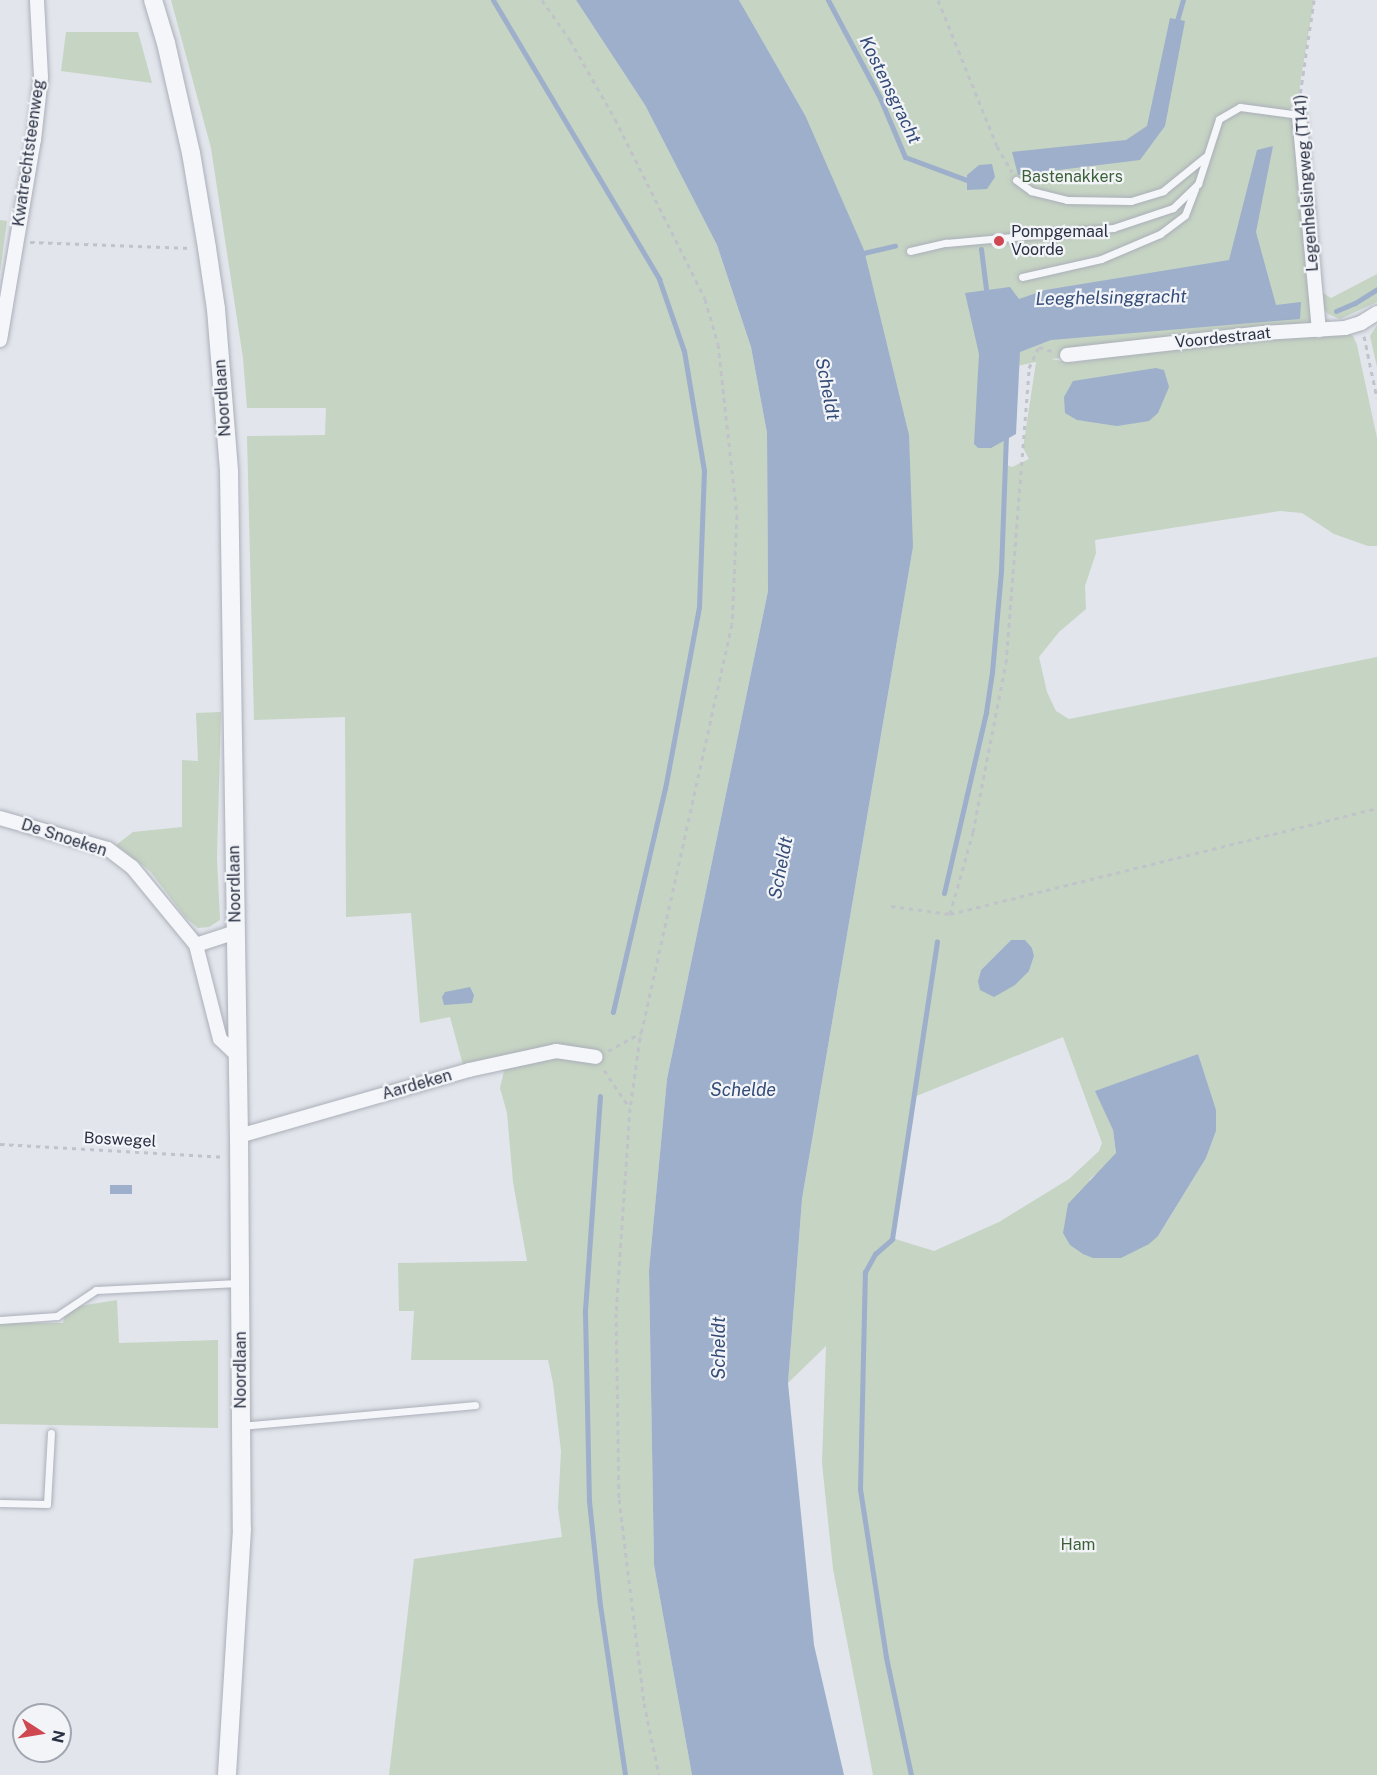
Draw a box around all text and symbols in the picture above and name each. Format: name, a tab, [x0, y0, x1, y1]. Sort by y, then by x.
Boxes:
water label: Kostensgracht	[855, 33, 925, 147]
street label: Kwatrechtsteenweg	[9, 78, 49, 228]
street label: Legenhelsingweg (T141)	[1291, 94, 1323, 272]
park label: Bastenakkers	[1021, 167, 1123, 187]
place label: Pompgemaal Voorde	[1011, 222, 1108, 260]
marker: Pompgemaal Voorde	[992, 234, 1006, 248]
water label: Leeghelsinggracht	[1035, 286, 1187, 310]
street label: Voordestraat	[1174, 323, 1272, 353]
water label: Scheldt	[810, 356, 844, 422]
street label: Noordlaan	[211, 359, 235, 437]
street label: De Snoeken	[19, 815, 109, 861]
water label: Scheldt	[764, 835, 798, 901]
street label: Noordlaan	[225, 845, 245, 923]
street label: Aardeken	[380, 1066, 454, 1104]
water label: Schelde	[710, 1079, 776, 1101]
street label: Boswegel	[83, 1129, 157, 1151]
water label: Scheldt	[708, 1316, 730, 1380]
street label: Noordlaan	[231, 1331, 251, 1409]
park label: Ham	[1061, 1535, 1095, 1555]
north arrow	[12, 1703, 72, 1763]
text: N	[48, 1728, 69, 1745]

